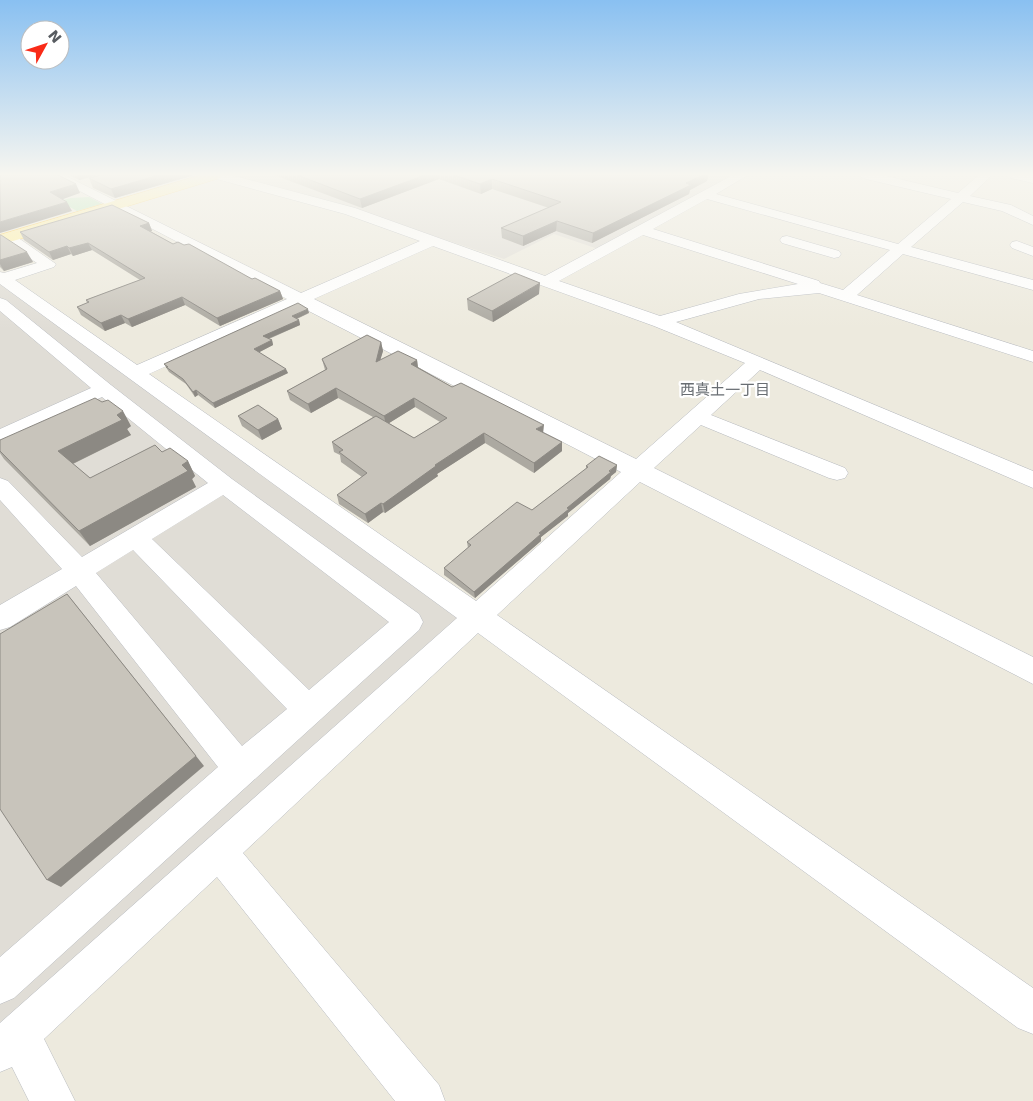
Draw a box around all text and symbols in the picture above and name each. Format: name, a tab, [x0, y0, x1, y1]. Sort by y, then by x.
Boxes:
north arrow	[20, 20, 70, 70]
text: N	[45, 27, 65, 46]
district label: 西真土一丁目	[680, 381, 770, 399]

